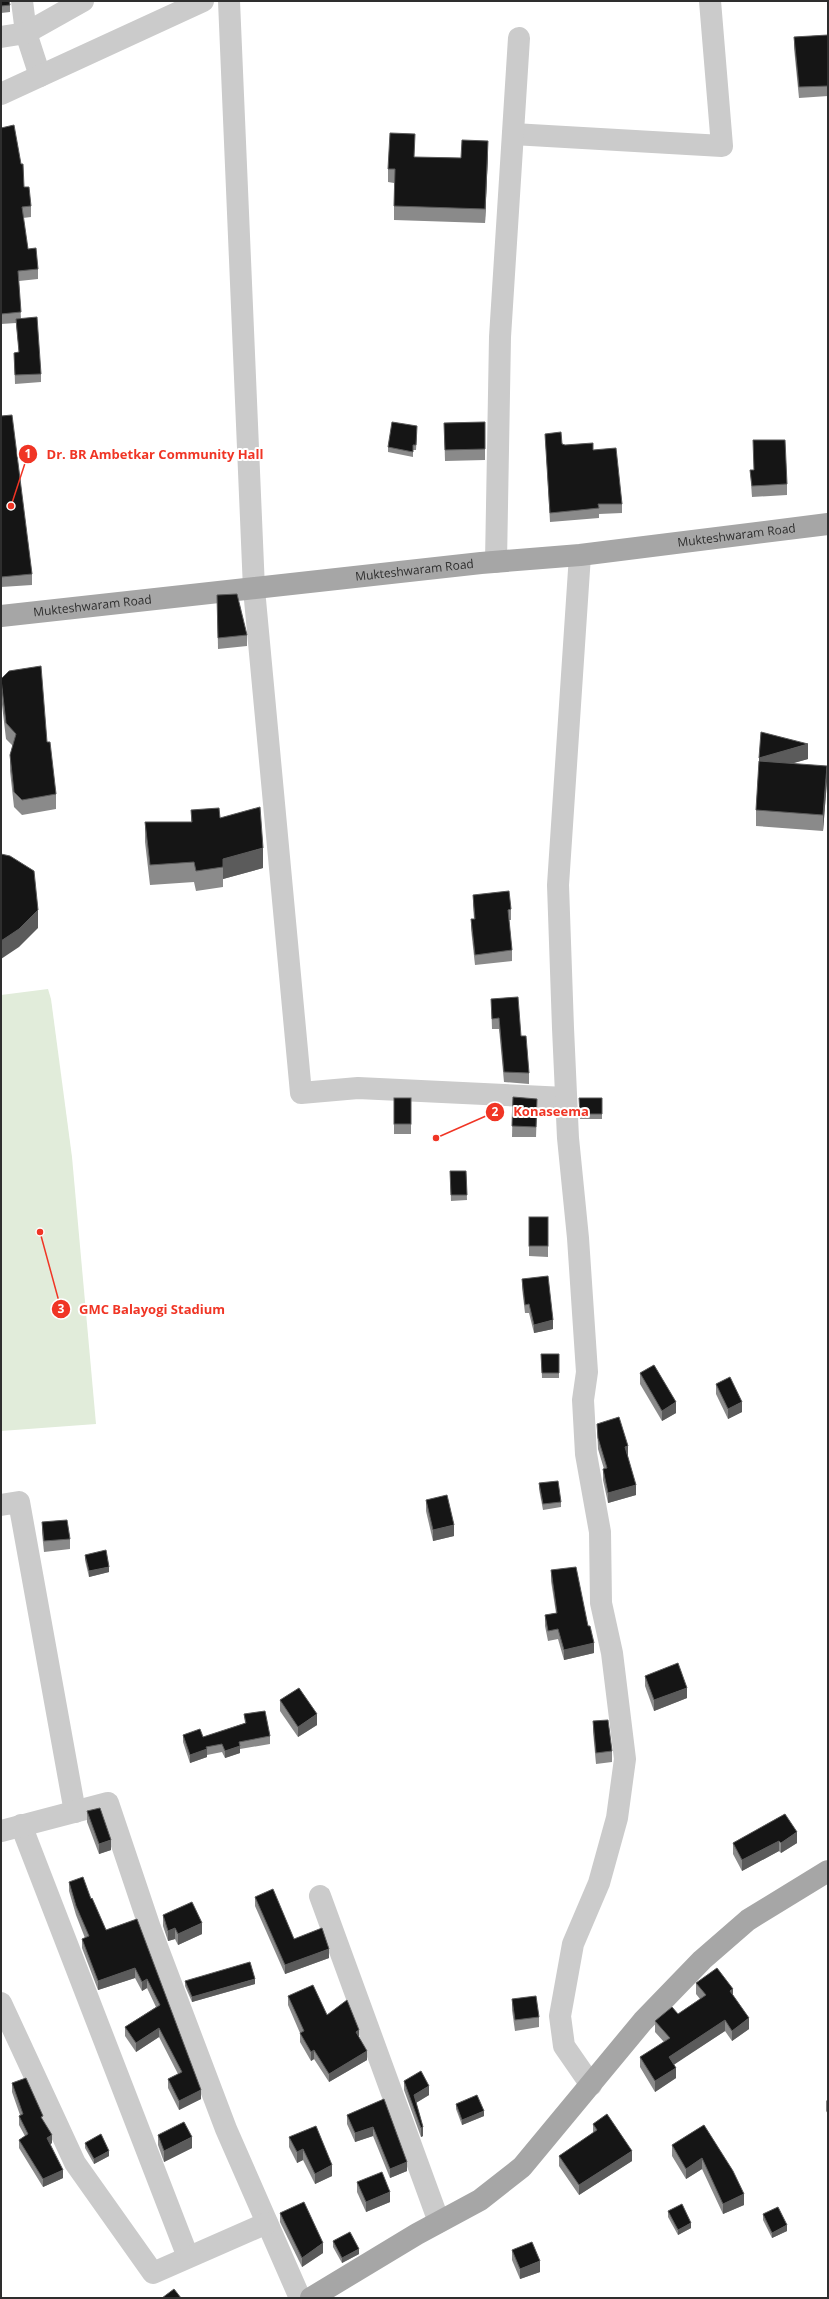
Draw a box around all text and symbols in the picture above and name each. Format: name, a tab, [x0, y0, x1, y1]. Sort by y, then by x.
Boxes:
callout: Dr. BR Ambetkar Community Hall	[18, 442, 271, 467]
text: 1	[25, 445, 31, 462]
text: Dr. BR Ambetkar Community Hall	[47, 445, 263, 463]
street label: Mukteshwaram Road	[676, 519, 797, 551]
street label: Mukteshwaram Road	[354, 555, 475, 585]
street label: Mukteshwaram Road	[32, 590, 152, 620]
callout: Konaseema	[485, 1099, 597, 1124]
text: Konaseema	[513, 1102, 589, 1120]
text: 2	[492, 1103, 499, 1120]
callout: GMC Balayogi Stadium	[51, 1297, 233, 1322]
text: 3	[58, 1300, 65, 1317]
text: GMC Balayogi Stadium	[79, 1300, 225, 1318]

